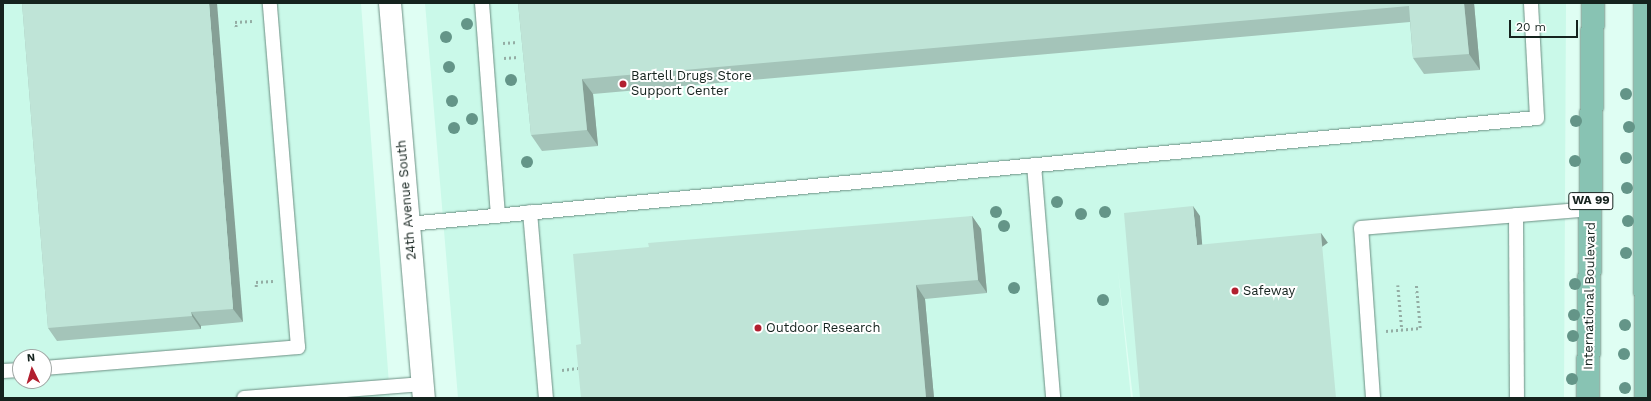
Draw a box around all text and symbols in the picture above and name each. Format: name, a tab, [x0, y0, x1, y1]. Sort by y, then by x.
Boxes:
scale bar	[1511, 12, 1580, 38]
text: 20 m	[1516, 20, 1546, 34]
place label: Bartell Drugs Store Support Center	[631, 69, 752, 100]
marker: Bartell Drugs Store Support Center	[618, 79, 628, 89]
street label: 24th Avenue South	[394, 139, 420, 261]
road number: WA 99	[1568, 191, 1614, 211]
street label: International Boulevard	[1581, 222, 1599, 370]
place label: Safeway	[1243, 283, 1295, 299]
marker: Safeway	[1230, 286, 1240, 296]
place label: Outdoor Research	[766, 320, 881, 336]
marker: Outdoor Research	[753, 323, 763, 333]
north arrow	[12, 349, 52, 389]
text: N	[26, 351, 36, 364]

